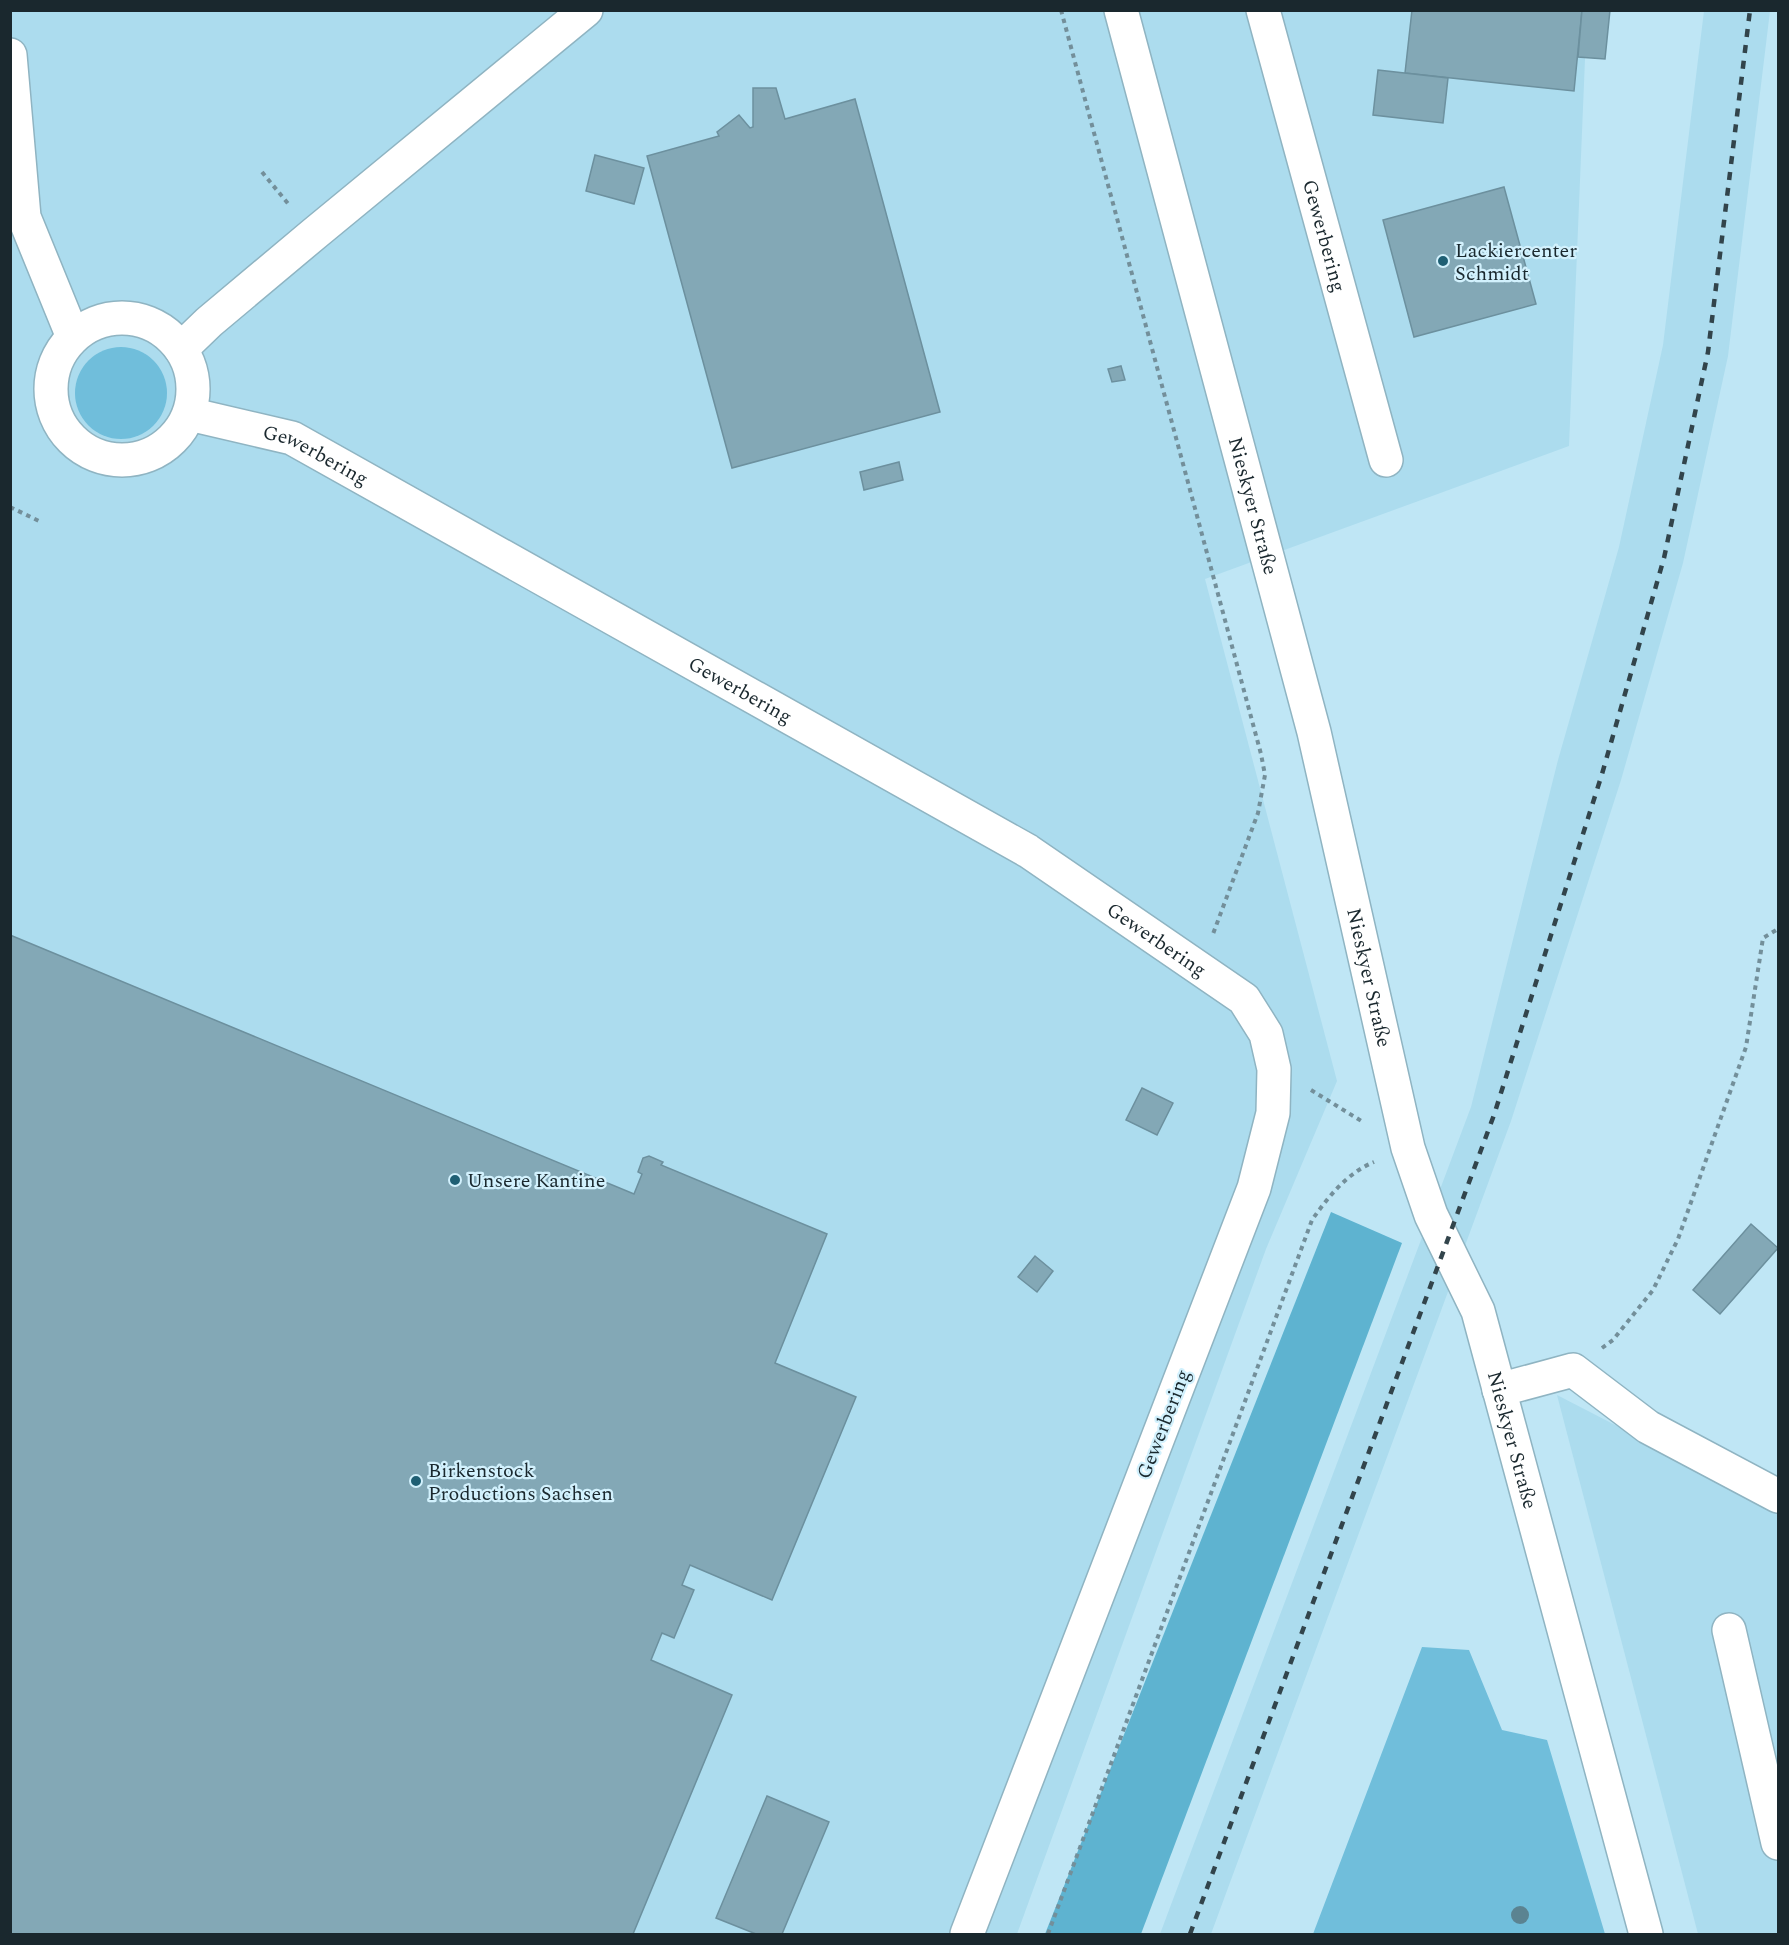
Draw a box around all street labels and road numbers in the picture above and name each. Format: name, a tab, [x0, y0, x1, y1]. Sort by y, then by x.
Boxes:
street label: Gewerbering	[1294, 176, 1353, 296]
street label: Gewerbering	[260, 418, 374, 494]
street label: Nieskyer Straße	[1220, 433, 1285, 578]
street label: Gewerbering	[682, 649, 798, 732]
street label: Gewerbering	[1100, 895, 1212, 985]
street label: Nieskyer Straße	[1338, 905, 1399, 1050]
street label: Gewerbering	[1129, 1365, 1199, 1484]
street label: Nieskyer Straße	[1479, 1368, 1545, 1512]

